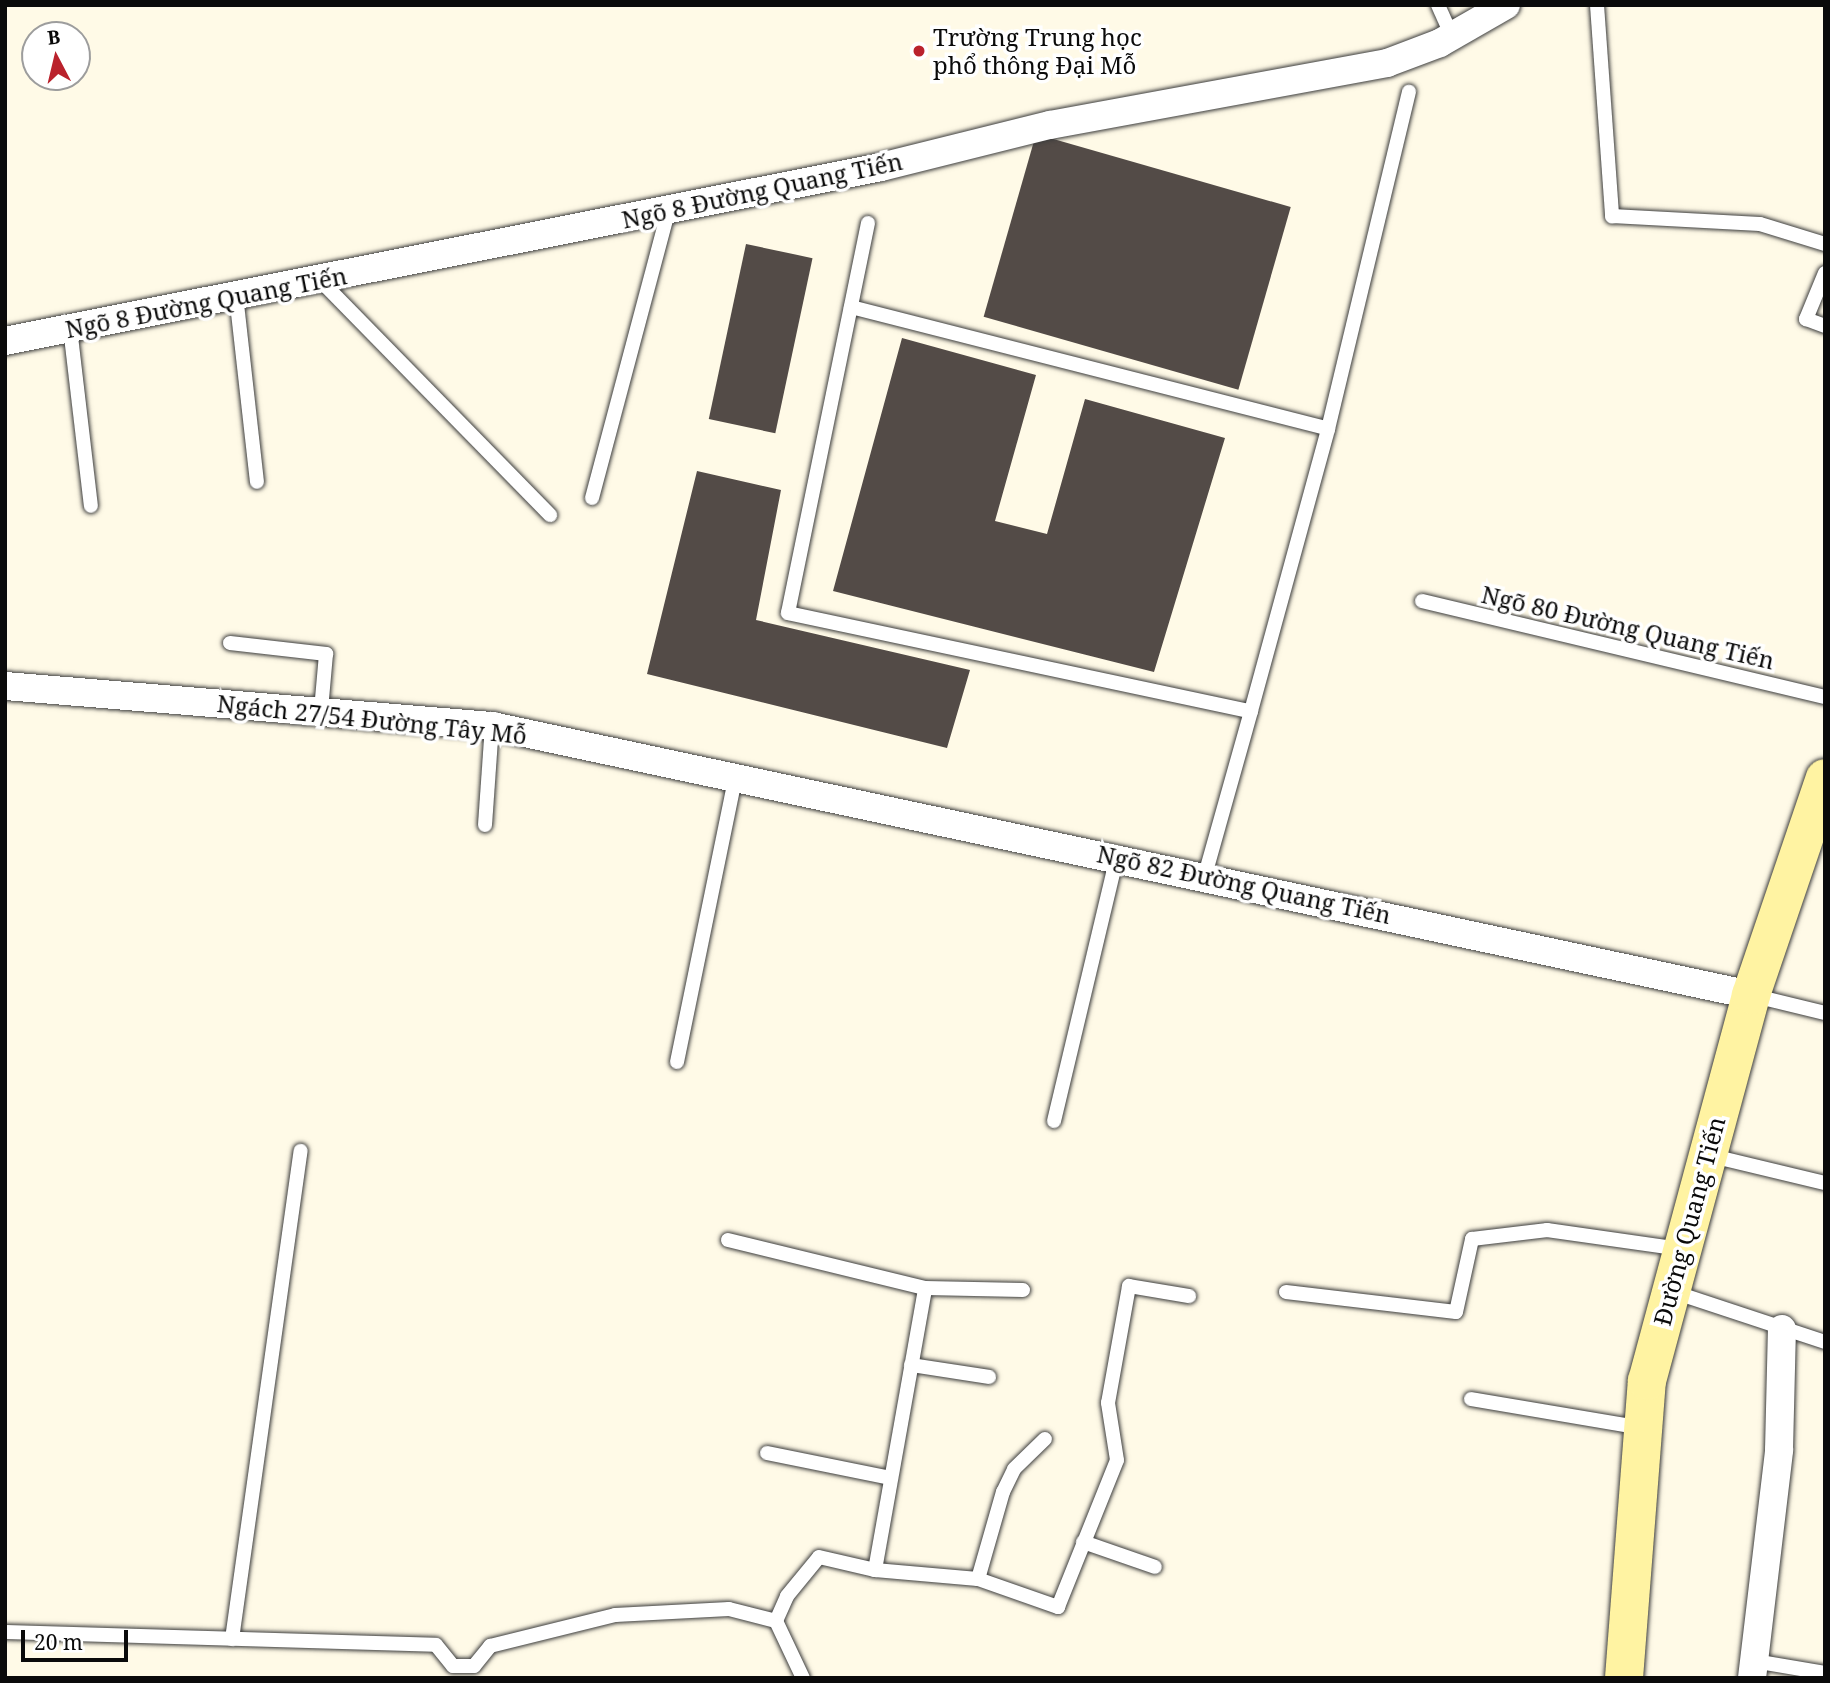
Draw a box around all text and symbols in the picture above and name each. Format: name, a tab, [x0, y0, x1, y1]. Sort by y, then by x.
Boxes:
north arrow	[21, 21, 91, 91]
text: B	[46, 23, 62, 51]
place label: Trường Trung học phổ thông Đại Mỗ	[933, 23, 1142, 79]
marker: Trường Trung học phổ thông Đại Mỗ	[911, 43, 927, 59]
street label: Ngõ 8 Đường Quang Tiến	[619, 146, 905, 234]
street label: Ngõ 8 Đường Quang Tiến	[63, 261, 349, 343]
street label: Ngõ 80 Đường Quang Tiến	[1479, 579, 1777, 675]
street label: Ngách 27/54 Đường Tây Mỗ	[216, 688, 528, 750]
street label: Ngõ 82 Đường Quang Tiến	[1094, 839, 1394, 929]
street label: Đường Quang Tiến	[1647, 1113, 1731, 1329]
scale bar	[24, 1616, 131, 1660]
text: 20 m	[34, 1628, 83, 1656]

